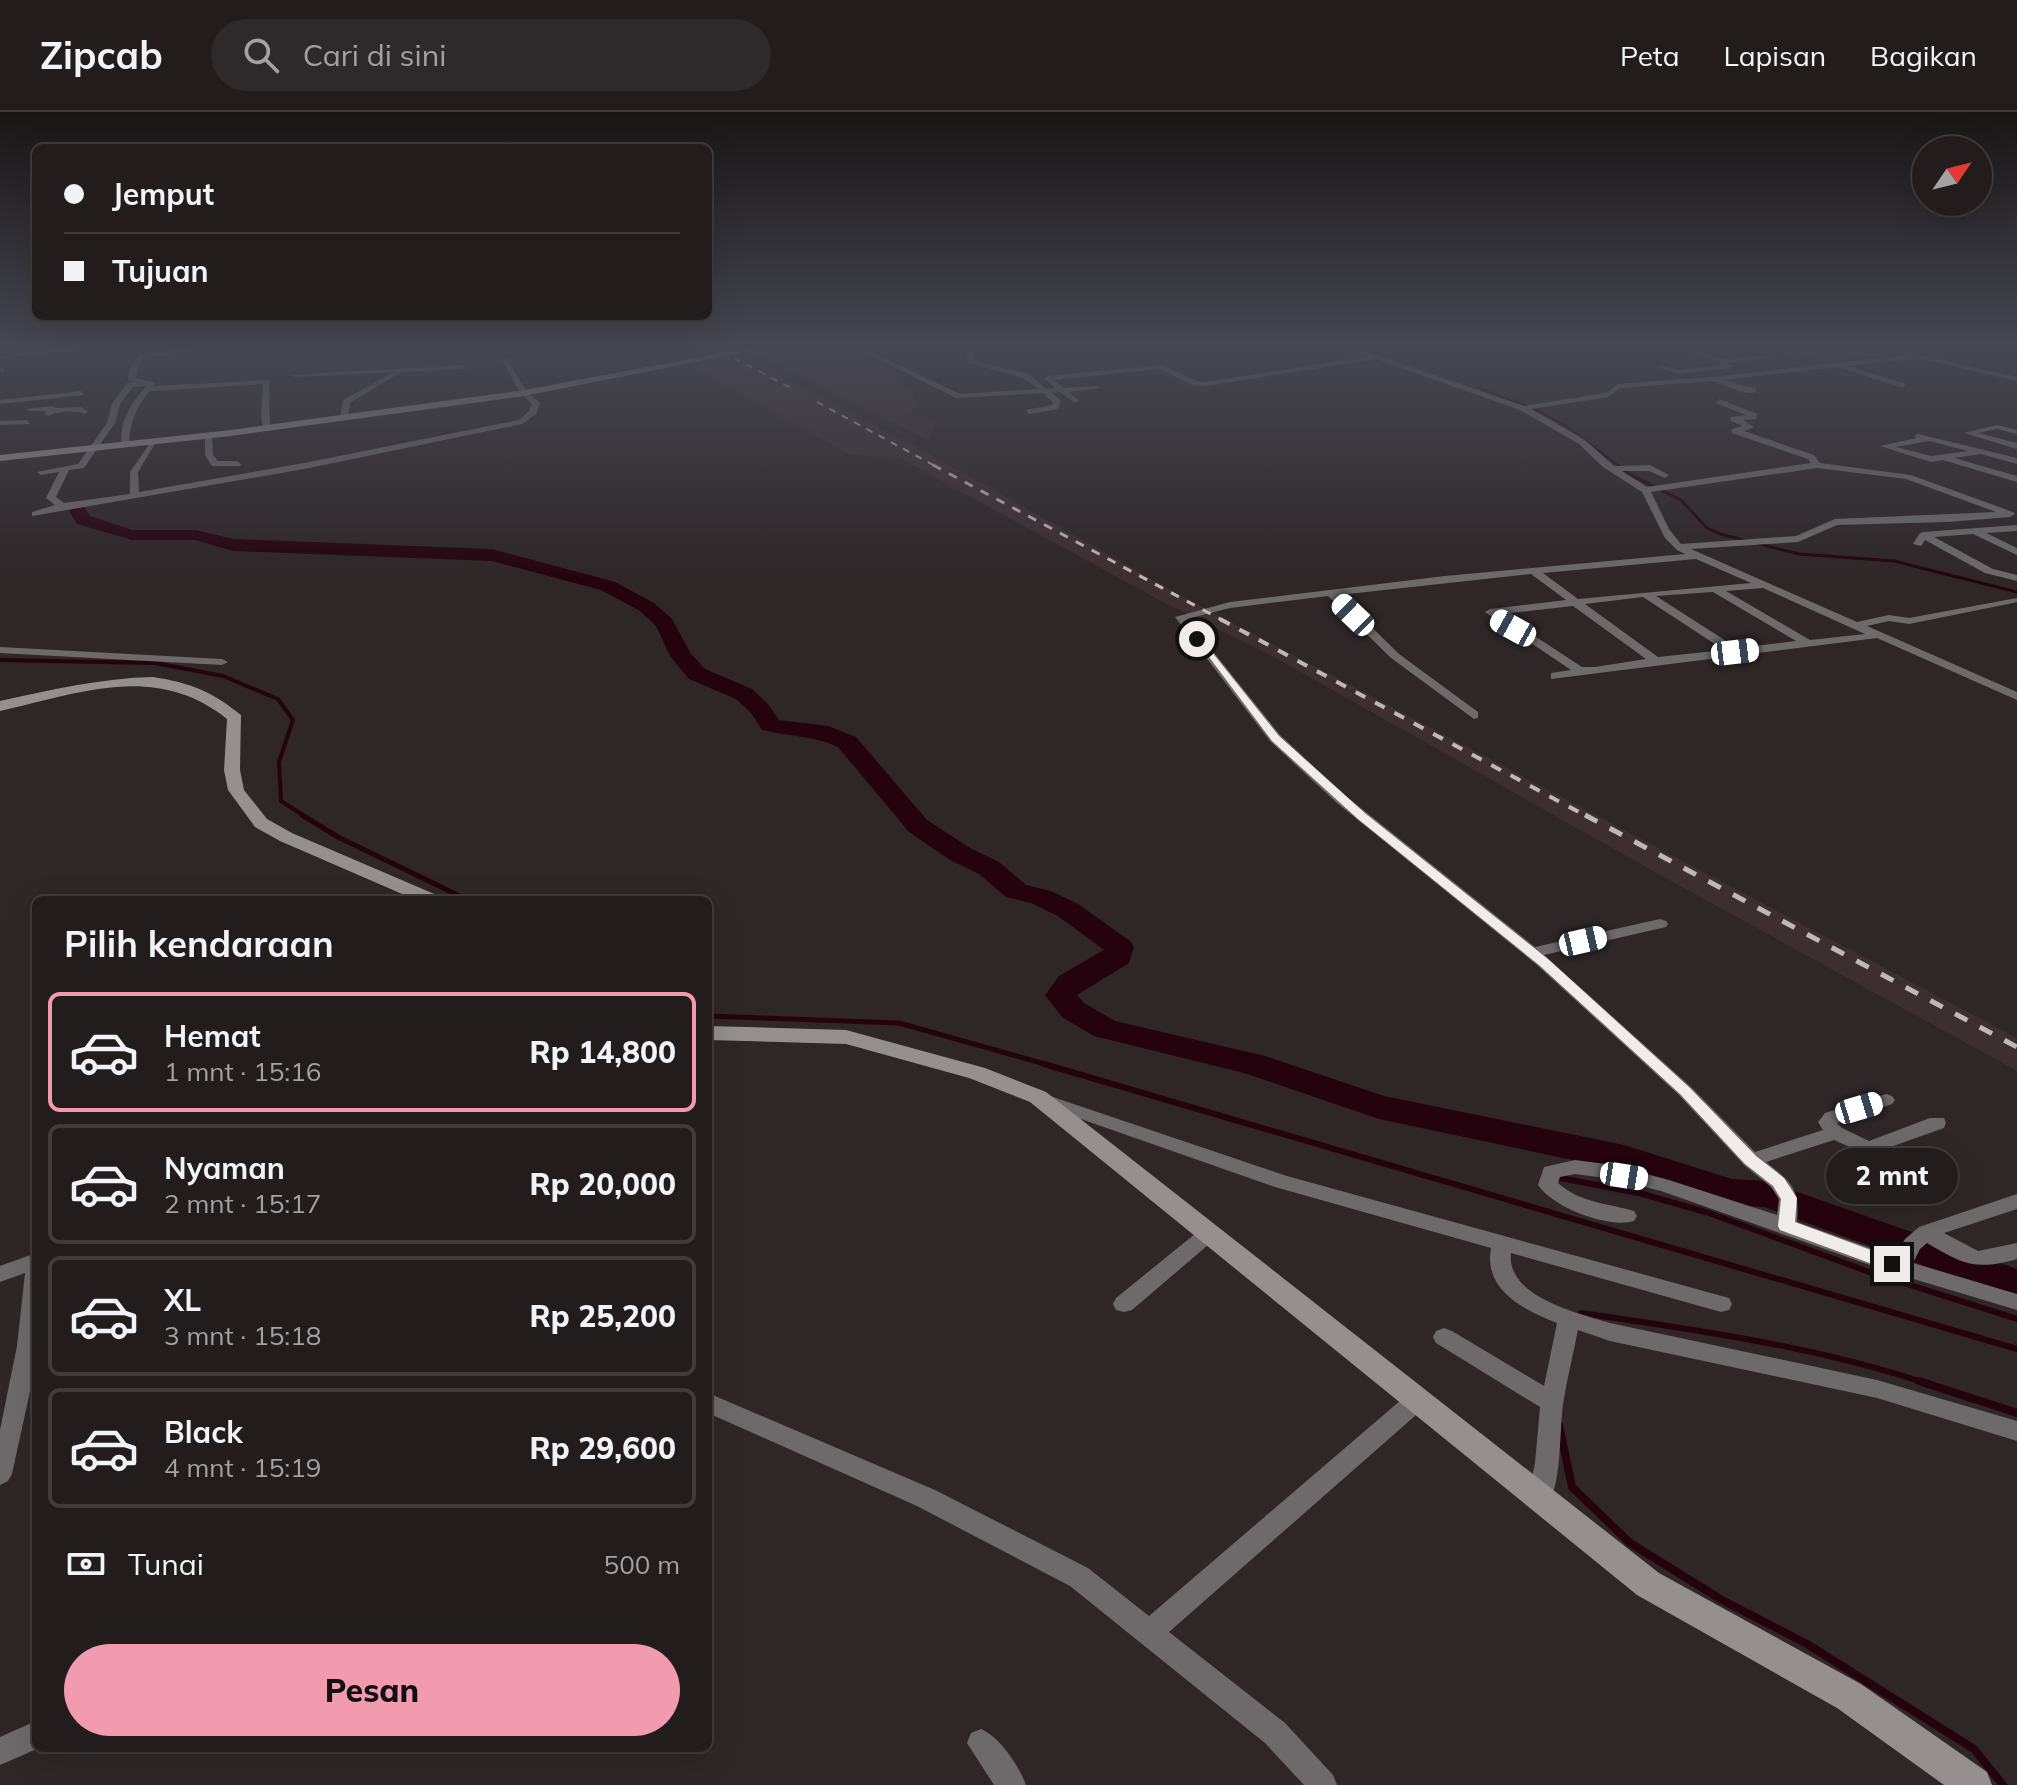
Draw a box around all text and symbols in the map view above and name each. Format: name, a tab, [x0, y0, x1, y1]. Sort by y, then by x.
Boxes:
search box	[211, 19, 771, 91]
text: Zipcab	[40, 31, 163, 79]
icon: search	[239, 33, 283, 77]
text: Cari di sini	[303, 36, 446, 74]
text: Peta	[1620, 38, 1679, 73]
text: Lapisan	[1723, 38, 1826, 73]
text: Bagikan	[1870, 38, 1977, 73]
north arrow	[1912, 136, 1992, 216]
map controls	[1912, 136, 1992, 216]
text: Jemput	[112, 175, 214, 213]
text: Tujuan	[112, 252, 209, 290]
car	[1327, 590, 1379, 640]
car	[1486, 606, 1540, 650]
route start	[1179, 621, 1215, 657]
car	[1710, 637, 1760, 667]
text: Pilih kendaraan	[64, 921, 334, 966]
car	[1557, 924, 1609, 958]
icon: car	[68, 1016, 140, 1088]
text: Hemat	[164, 1017, 261, 1055]
text: Rp 14,800	[530, 1033, 676, 1071]
text: 1 mnt · 15:16	[164, 1055, 321, 1088]
car	[1833, 1090, 1885, 1126]
icon: car	[68, 1148, 140, 1220]
callout: 2 mnt	[1826, 1148, 1958, 1204]
text: Nyaman	[164, 1149, 285, 1187]
text: 2 mnt	[1856, 1159, 1928, 1192]
car	[1598, 1160, 1650, 1192]
text: Rp 20,000	[530, 1165, 676, 1203]
text: 2 mnt · 15:17	[164, 1187, 321, 1220]
route end	[1874, 1246, 1910, 1282]
icon: car	[68, 1280, 140, 1352]
text: XL	[164, 1281, 201, 1319]
text: Rp 25,200	[530, 1297, 676, 1335]
text: 3 mnt · 15:18	[164, 1319, 321, 1352]
icon: car	[68, 1412, 140, 1484]
text: Black	[164, 1413, 243, 1451]
text: Rp 29,600	[530, 1429, 676, 1467]
text: 4 mnt · 15:19	[164, 1451, 321, 1484]
icon: cash	[64, 1542, 108, 1586]
text: Tunai	[128, 1545, 204, 1583]
text: 500 m	[604, 1548, 680, 1581]
button: Pesan	[64, 1644, 680, 1736]

